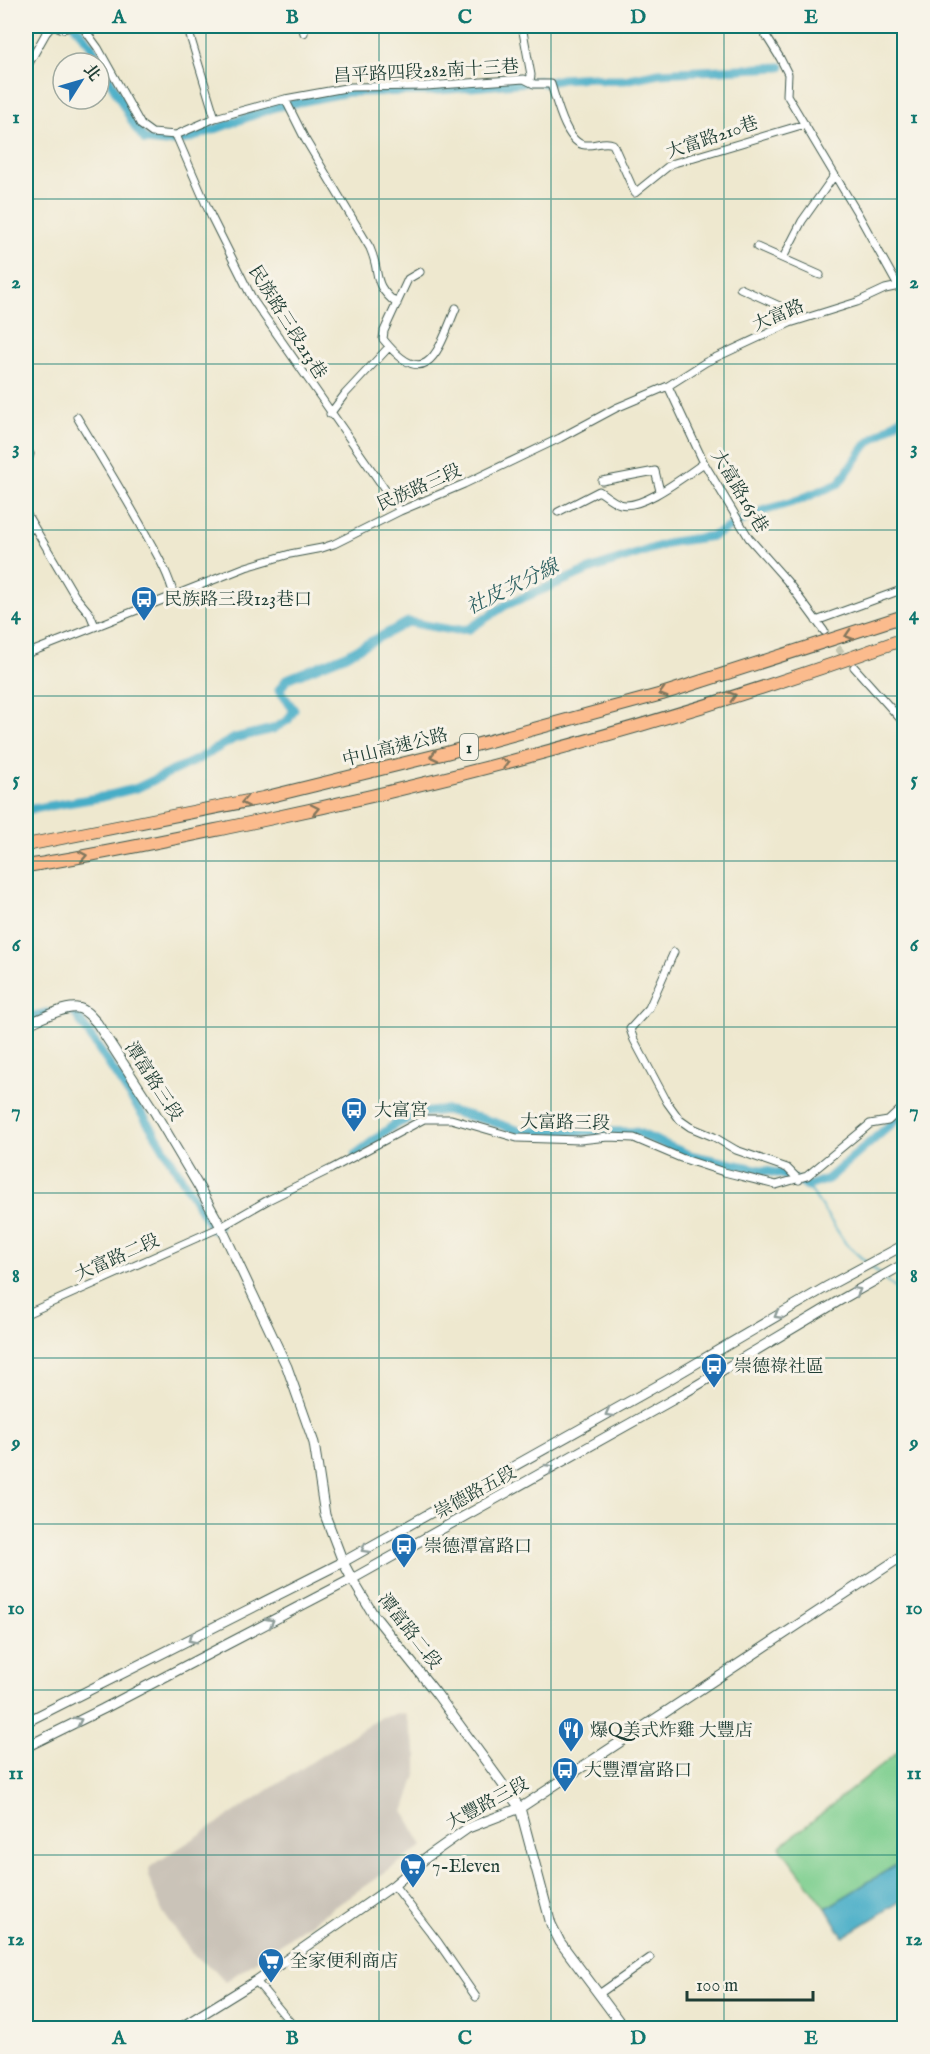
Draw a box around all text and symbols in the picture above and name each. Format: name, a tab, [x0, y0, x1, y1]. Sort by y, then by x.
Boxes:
text: A	[111, 5, 127, 30]
text: B	[285, 5, 299, 30]
text: C	[458, 5, 472, 30]
text: D	[630, 5, 646, 30]
text: E	[804, 5, 818, 30]
north arrow	[51, 51, 111, 111]
street label: 昌平路四段282南十三巷	[333, 56, 520, 89]
text: 北	[79, 61, 104, 86]
text: 1	[12, 105, 20, 130]
text: 1	[910, 105, 918, 130]
street label: 大富路210巷	[663, 112, 762, 165]
street label: 民族路三段213巷	[243, 262, 331, 384]
text: 2	[11, 270, 21, 295]
text: 2	[909, 270, 919, 295]
street label: 大富路	[749, 295, 808, 338]
text: 3	[12, 436, 20, 461]
text: 3	[910, 436, 918, 461]
street label: 大富路165巷	[705, 446, 772, 537]
street label: 民族路三段	[374, 460, 465, 517]
water label: 社皮次分線	[462, 553, 565, 621]
bus stop icon: 民族路三段123巷口	[129, 584, 159, 622]
place label: 民族路三段123巷口	[164, 589, 312, 612]
text: 4	[11, 602, 22, 627]
text: 4	[909, 602, 920, 627]
one-way arrow	[844, 628, 855, 641]
one-way arrow	[658, 686, 668, 699]
one-way arrow	[726, 691, 737, 704]
street label: 中山高速公路	[340, 724, 451, 773]
road number: 1	[460, 734, 478, 760]
one-way arrow	[430, 749, 440, 762]
one-way arrow	[499, 758, 510, 770]
text: 5	[12, 767, 20, 792]
text: 5	[910, 767, 918, 792]
one-way arrow	[240, 795, 250, 808]
one-way arrow	[310, 803, 320, 816]
one-way arrow	[78, 850, 88, 863]
text: 6	[12, 933, 22, 958]
text: 6	[910, 933, 920, 958]
street label: 潭富路三段	[119, 1038, 187, 1126]
bus stop icon: 大富宮	[339, 1095, 369, 1133]
text: 7	[11, 1099, 21, 1124]
text: 7	[909, 1099, 919, 1124]
place label: 大富宮	[374, 1100, 428, 1123]
street label: 大富路三段	[520, 1111, 610, 1136]
street label: 大富路二段	[72, 1230, 163, 1287]
text: 8	[12, 1264, 20, 1289]
text: 8	[910, 1264, 918, 1289]
one-way arrow	[851, 1287, 861, 1298]
one-way arrow	[774, 1308, 784, 1320]
bus stop icon: 崇德祿社區	[699, 1351, 729, 1389]
place label: 崇德祿社區	[734, 1356, 824, 1379]
one-way arrow	[605, 1406, 615, 1417]
text: 9	[11, 1430, 21, 1455]
text: 9	[909, 1430, 919, 1455]
street label: 崇德路五段	[431, 1461, 521, 1525]
one-way arrow	[543, 1464, 554, 1475]
bus stop icon: 崇德潭富路口	[389, 1531, 419, 1569]
place label: 崇德潭富路口	[424, 1536, 532, 1559]
one-way arrow	[361, 1542, 371, 1553]
street label: 潭富路二段	[372, 1589, 446, 1674]
text: 10	[7, 1596, 25, 1621]
text: 10	[905, 1596, 923, 1621]
one-way arrow	[264, 1618, 274, 1629]
one-way arrow	[187, 1631, 198, 1643]
restaurant icon: 爆Q美式炸雞 大豐店	[556, 1715, 586, 1753]
one-way arrow	[72, 1717, 83, 1729]
place label: 爆Q美式炸雞 大豐店	[590, 1720, 753, 1743]
bus stop icon: 大豐潭富路口	[550, 1755, 580, 1793]
place label: 大豐潭富路口	[584, 1760, 692, 1783]
text: 11	[9, 1761, 23, 1786]
text: 11	[907, 1761, 921, 1786]
street label: 大豐路三段	[443, 1773, 533, 1836]
supermarket icon: 7-Eleven	[398, 1851, 428, 1889]
place label: 7-Eleven	[432, 1856, 501, 1879]
text: 12	[8, 1927, 25, 1952]
text: 12	[906, 1927, 923, 1952]
supermarket icon: 全家便利商店	[256, 1946, 286, 1984]
place label: 全家便利商店	[290, 1951, 398, 1974]
scale bar	[687, 1964, 813, 2002]
text: 100 m	[696, 1975, 738, 1998]
text: A	[111, 2026, 127, 2051]
text: B	[285, 2026, 299, 2051]
text: C	[458, 2026, 472, 2051]
text: D	[630, 2026, 646, 2051]
text: E	[804, 2026, 818, 2051]

